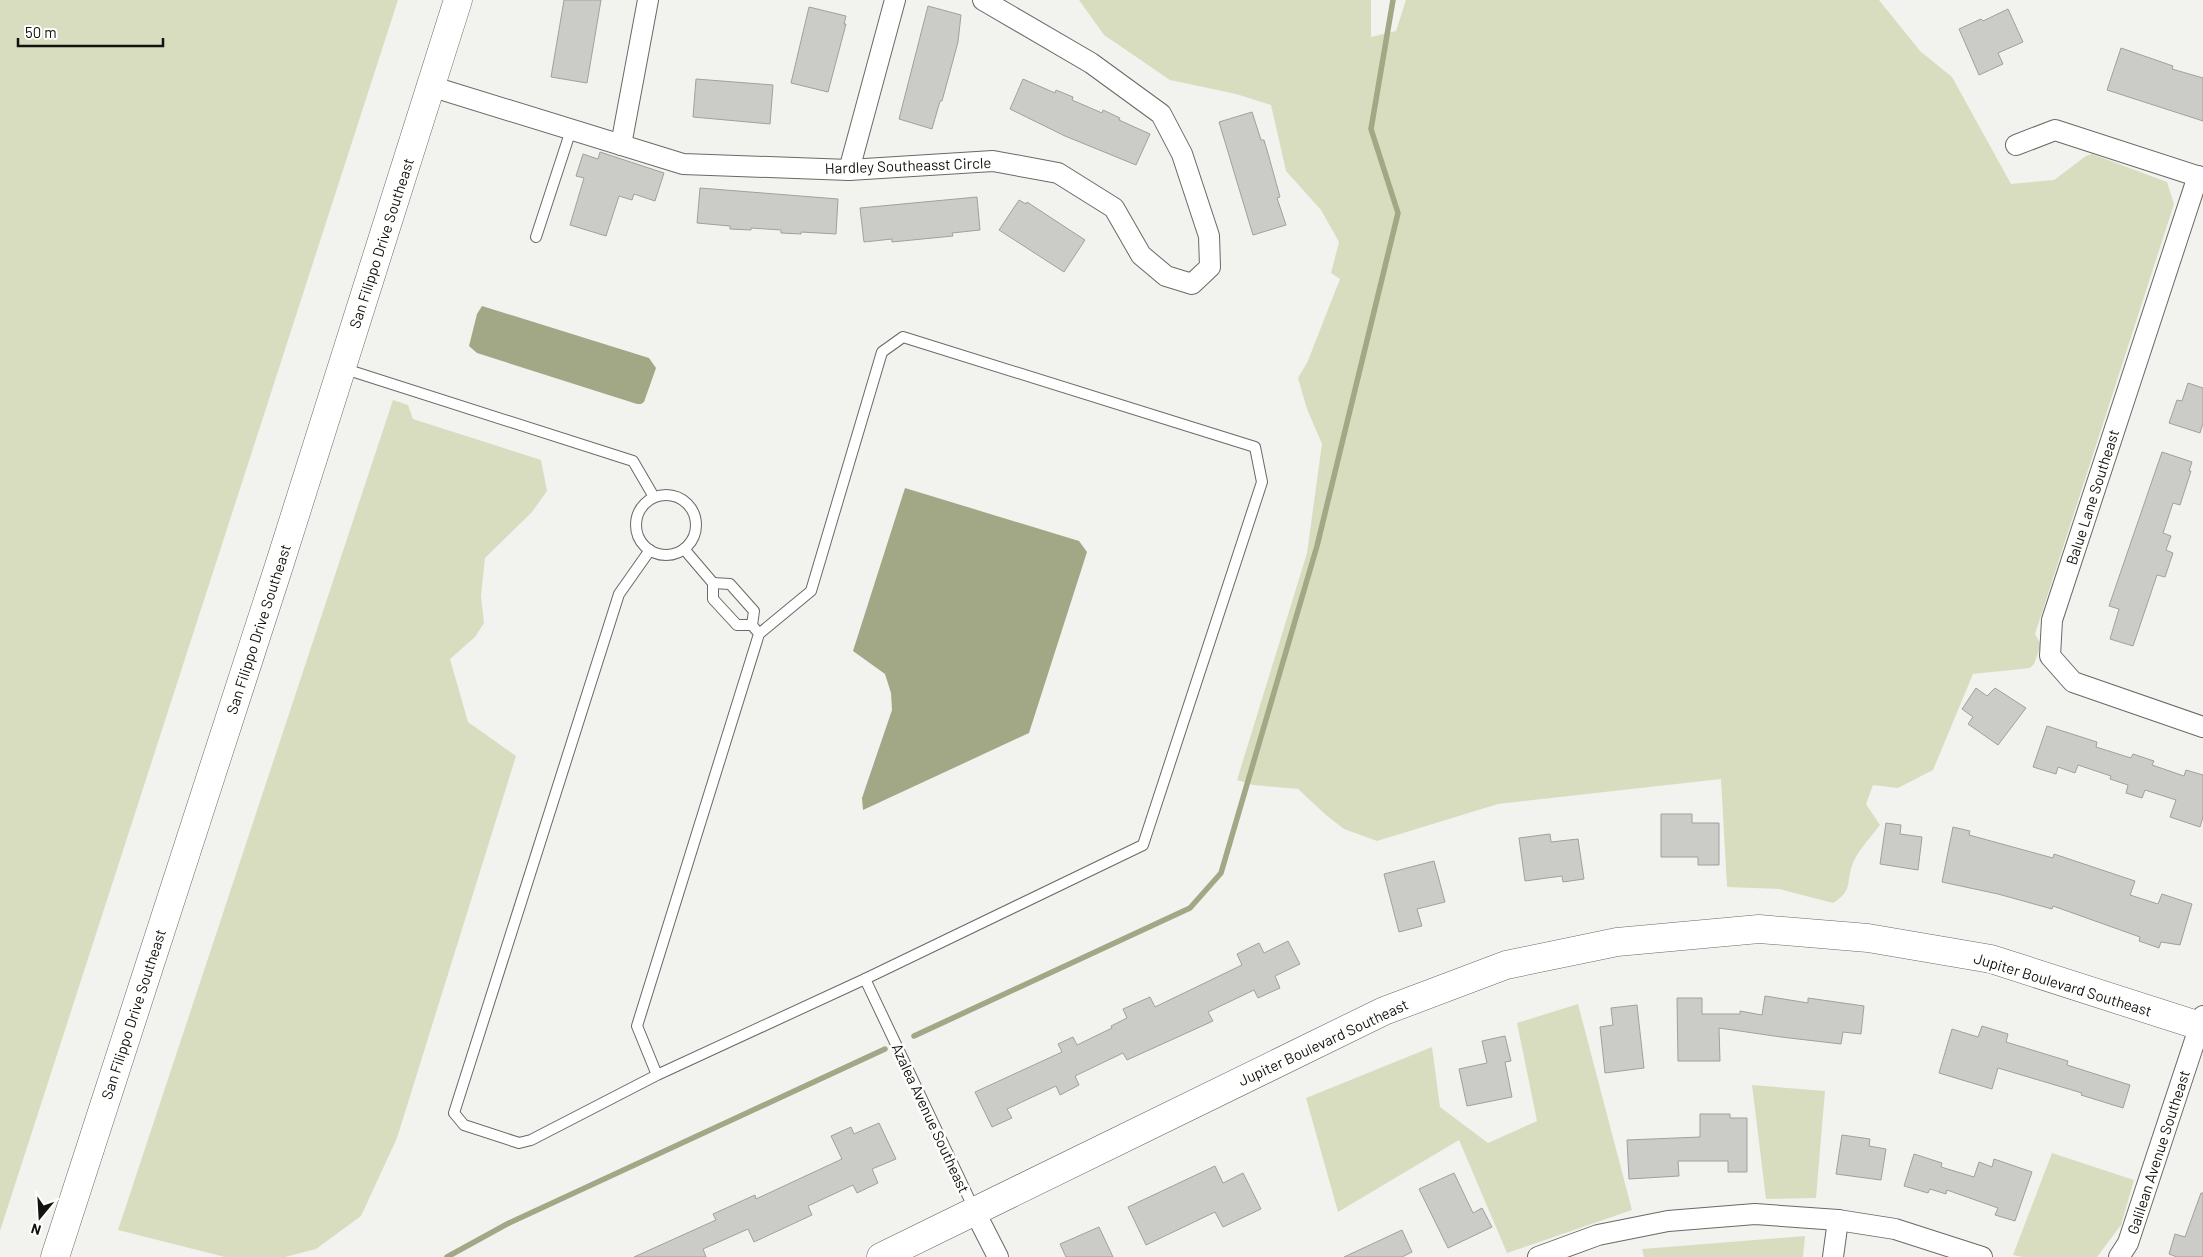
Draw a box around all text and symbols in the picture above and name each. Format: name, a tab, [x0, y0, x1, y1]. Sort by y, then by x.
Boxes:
scale bar	[18, 15, 162, 47]
text: 50 m	[25, 23, 57, 41]
street label: Hardley Southeasst Circle	[825, 153, 991, 177]
street label: San Filippo Drive Southeast	[345, 156, 417, 330]
street label: Balue Lane Southeast	[2062, 427, 2122, 567]
street label: San Filippo Drive Southeast	[222, 542, 294, 716]
street label: San Filippo Drive Southeast	[97, 927, 169, 1101]
street label: Jupiter Boulevard Southeast	[1972, 948, 2154, 1020]
street label: Jupiter Boulevard Southeast	[1235, 995, 1411, 1089]
street label: Azalea Avenue Southeast	[888, 1040, 974, 1196]
street label: Galilean Avenue Southeast	[2123, 1068, 2193, 1236]
north arrow	[15, 1192, 65, 1242]
text: N	[29, 1220, 43, 1239]

